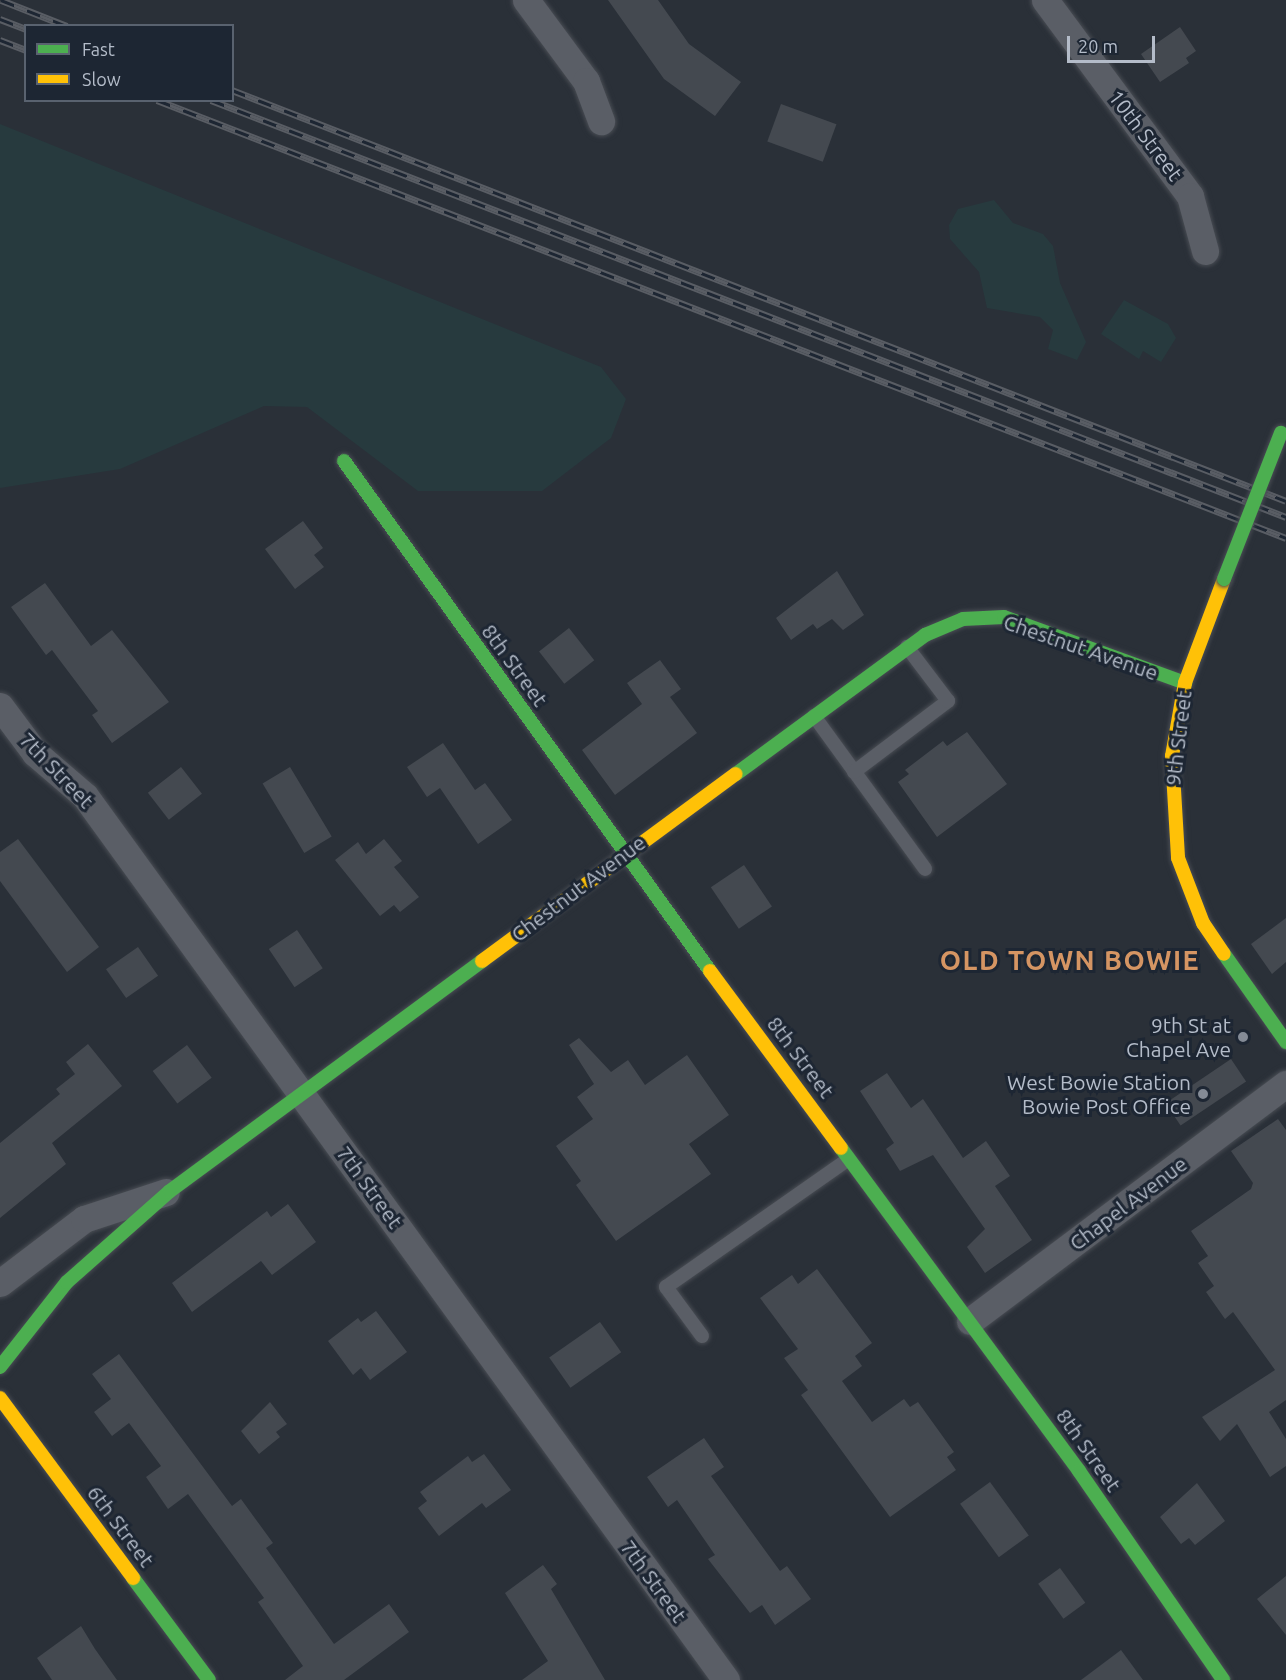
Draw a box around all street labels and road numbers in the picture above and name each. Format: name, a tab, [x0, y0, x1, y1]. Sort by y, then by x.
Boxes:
street label: 10th Street	[1104, 85, 1188, 185]
street label: Chestnut Avenue	[1000, 609, 1162, 685]
street label: 8th Street	[477, 619, 553, 711]
street label: 9th Street	[1160, 689, 1196, 787]
street label: 7th Street	[15, 727, 99, 813]
street label: Chestnut Avenue	[506, 829, 650, 947]
street label: 8th Street	[762, 1011, 840, 1103]
street label: 7th Street	[332, 1141, 408, 1233]
street label: Chapel Avenue	[1064, 1151, 1192, 1255]
street label: 8th Street	[1051, 1404, 1127, 1496]
street label: 6th Street	[82, 1480, 160, 1572]
street label: 7th Street	[616, 1535, 692, 1627]

